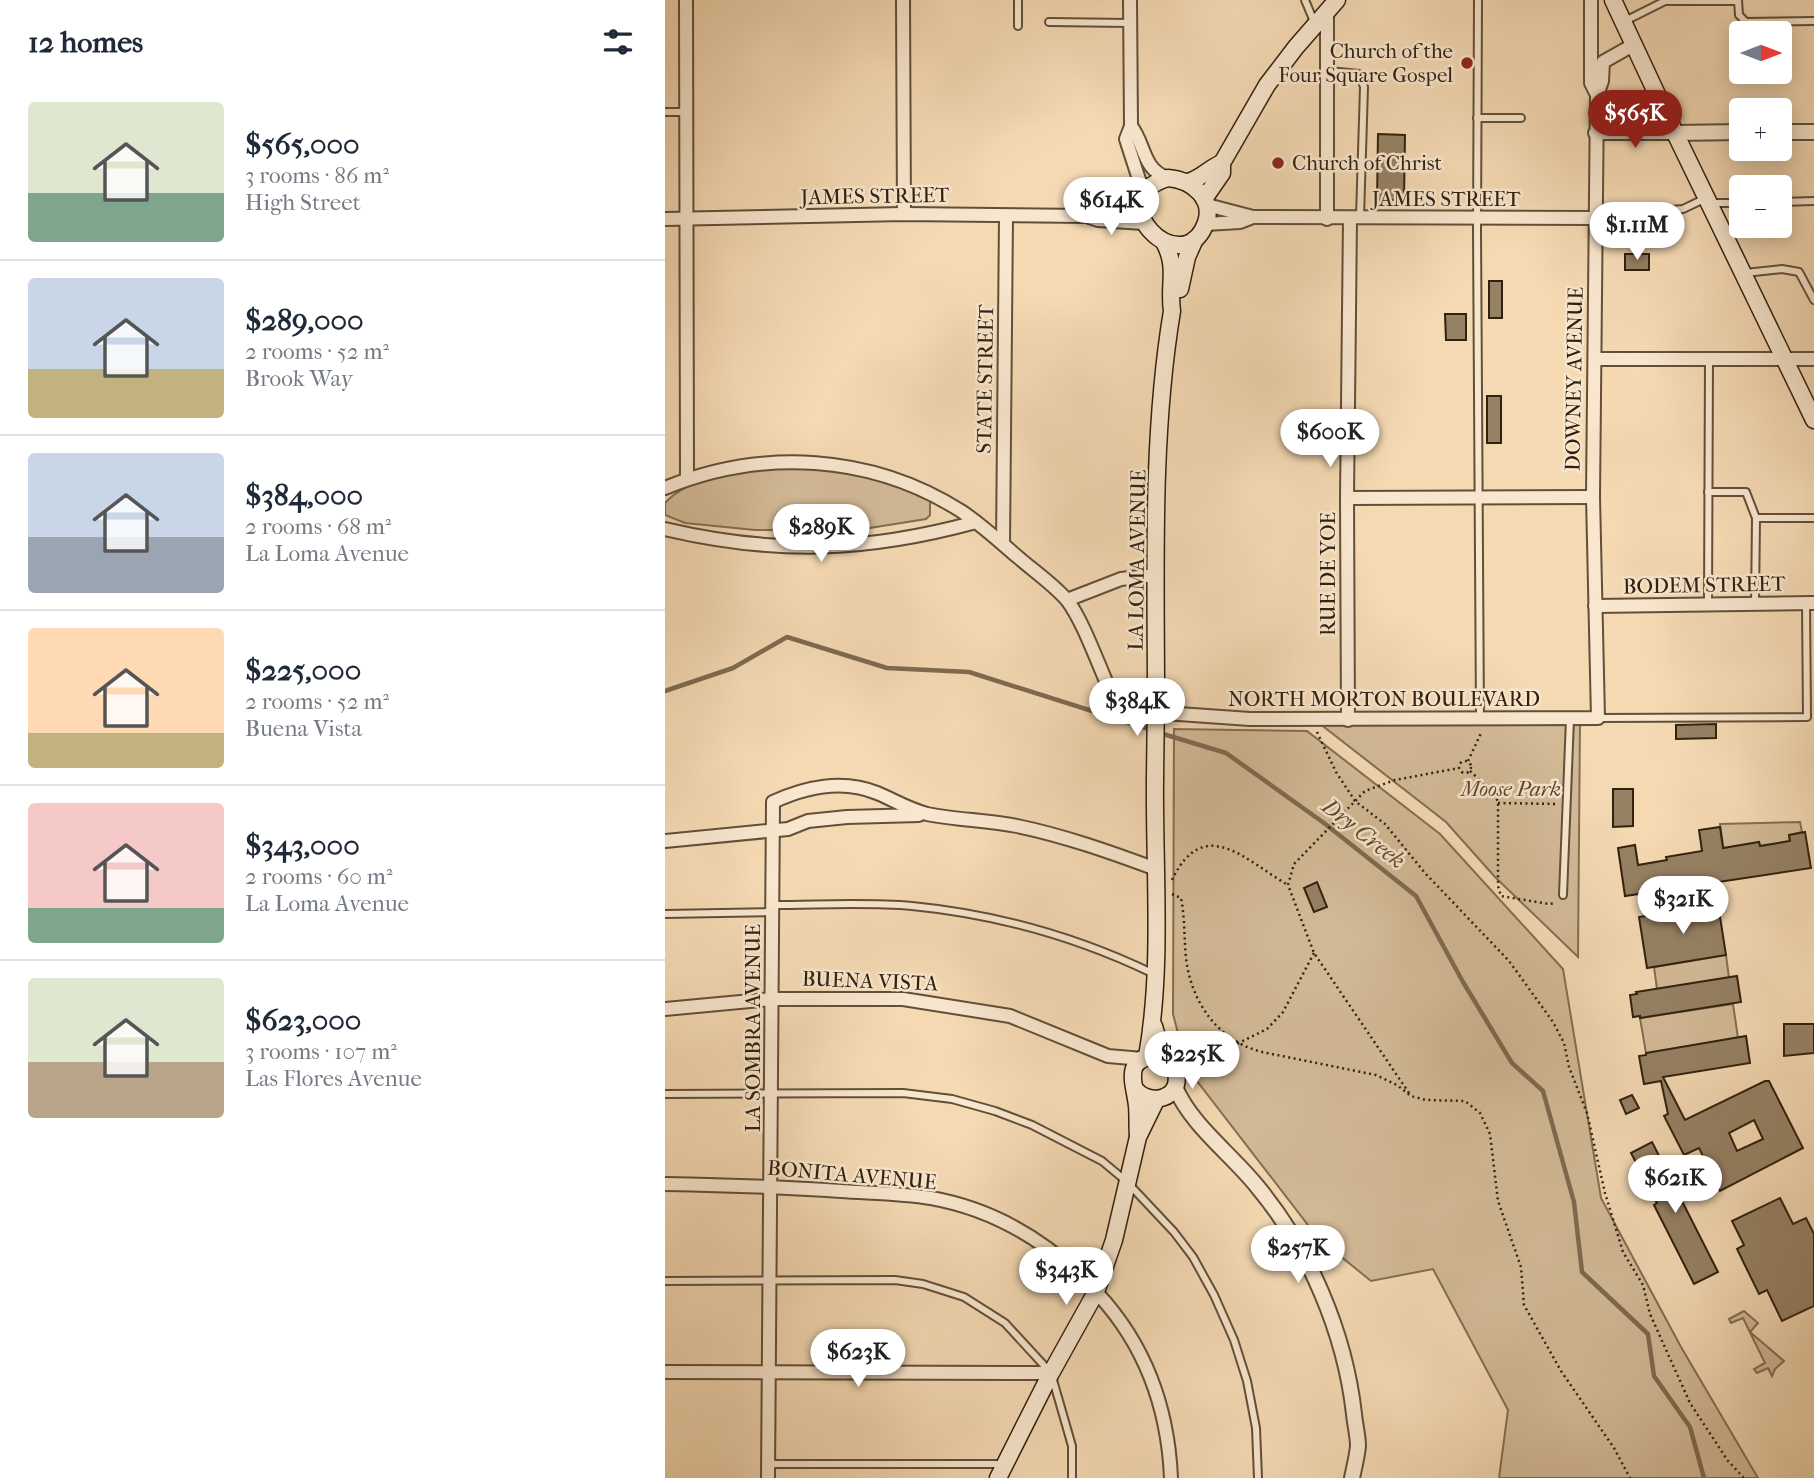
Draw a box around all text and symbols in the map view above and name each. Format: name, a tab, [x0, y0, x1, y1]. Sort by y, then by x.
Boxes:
north arrow	[1729, 21, 1792, 84]
map controls	[1729, 21, 1792, 238]
icon: filters	[599, 23, 637, 61]
text: 12 homes	[28, 25, 143, 60]
place label: Church of the Four Square Gospel	[1278, 39, 1453, 87]
marker: Church of the Four Square Gospel	[1459, 55, 1475, 71]
pin: $565K	[1586, 90, 1684, 150]
button: +	[1729, 98, 1792, 161]
text: $565K	[1604, 99, 1666, 126]
text: $565,000	[245, 127, 360, 162]
icon: home	[84, 130, 168, 214]
place label: Church of Christ	[1292, 151, 1443, 175]
marker: Church of Christ	[1270, 155, 1286, 171]
text: 3 rooms · 86 m²	[245, 162, 389, 189]
button: −	[1729, 175, 1792, 238]
pin: $614K	[1062, 177, 1160, 237]
street label: JAMES STREET	[798, 183, 950, 209]
text: $614K	[1079, 186, 1143, 213]
street label: JAMES STREET	[1370, 187, 1521, 211]
text: High Street	[245, 189, 361, 216]
pin: $1.11M	[1580, 202, 1694, 262]
text: $1.11M	[1606, 211, 1668, 238]
street label: DOWNEY AVENUE	[1560, 287, 1588, 471]
text: $289,000	[245, 303, 364, 338]
street label: STATE STREET	[972, 303, 998, 454]
icon: home	[84, 306, 168, 390]
text: 2 rooms · 52 m²	[245, 338, 389, 365]
text: Brook Way	[245, 365, 353, 392]
pin: $600K	[1281, 410, 1379, 469]
text: $600K	[1296, 418, 1364, 445]
street label: LA LOMA AVENUE	[1123, 469, 1151, 651]
text: $384,000	[245, 478, 363, 513]
icon: home	[84, 481, 168, 565]
pin: $289K	[772, 504, 870, 564]
street label: RUE DE YOE	[1316, 512, 1340, 636]
text: 2 rooms · 68 m²	[245, 513, 391, 540]
text: $289K	[789, 513, 853, 540]
text: La Loma Avenue	[245, 540, 409, 567]
street label: BODEM STREET	[1623, 572, 1786, 598]
text: $225,000	[245, 653, 361, 688]
icon: home	[84, 656, 168, 740]
pin: $384K	[1088, 678, 1186, 738]
text: $384K	[1105, 687, 1169, 714]
street label: NORTH MORTON BOULEVARD	[1228, 687, 1540, 711]
text: 2 rooms · 52 m²	[245, 688, 389, 715]
text: Buena Vista	[245, 715, 362, 742]
park label: Moose Park	[1459, 777, 1561, 801]
water label: Dry Creek	[1315, 791, 1411, 874]
text: $343,000	[245, 828, 360, 863]
icon: home	[84, 831, 168, 915]
text: 2 rooms · 60 m²	[245, 863, 392, 890]
pin: $321K	[1634, 876, 1732, 936]
text: $321K	[1654, 885, 1712, 912]
text: La Loma Avenue	[245, 890, 409, 917]
street label: LA SOMBRA AVENUE	[741, 924, 765, 1132]
street label: BUENA VISTA	[801, 967, 939, 995]
text: $623,000	[245, 1003, 361, 1038]
icon: home	[84, 1006, 168, 1090]
pin: $225K	[1143, 1032, 1241, 1091]
text: 3 rooms · 107 m²	[245, 1038, 397, 1065]
text: $225K	[1161, 1040, 1223, 1067]
text: Las Flores Avenue	[245, 1065, 422, 1092]
street label: BONITA AVENUE	[766, 1156, 938, 1194]
pin: $621K	[1626, 1156, 1724, 1215]
text: $621K	[1644, 1164, 1706, 1191]
pin: $257K	[1249, 1226, 1347, 1285]
text: $257K	[1267, 1234, 1329, 1261]
pin: $343K	[1017, 1248, 1115, 1307]
text: $343K	[1035, 1256, 1097, 1283]
pin: $623K	[809, 1330, 907, 1389]
text: $623K	[826, 1338, 890, 1365]

